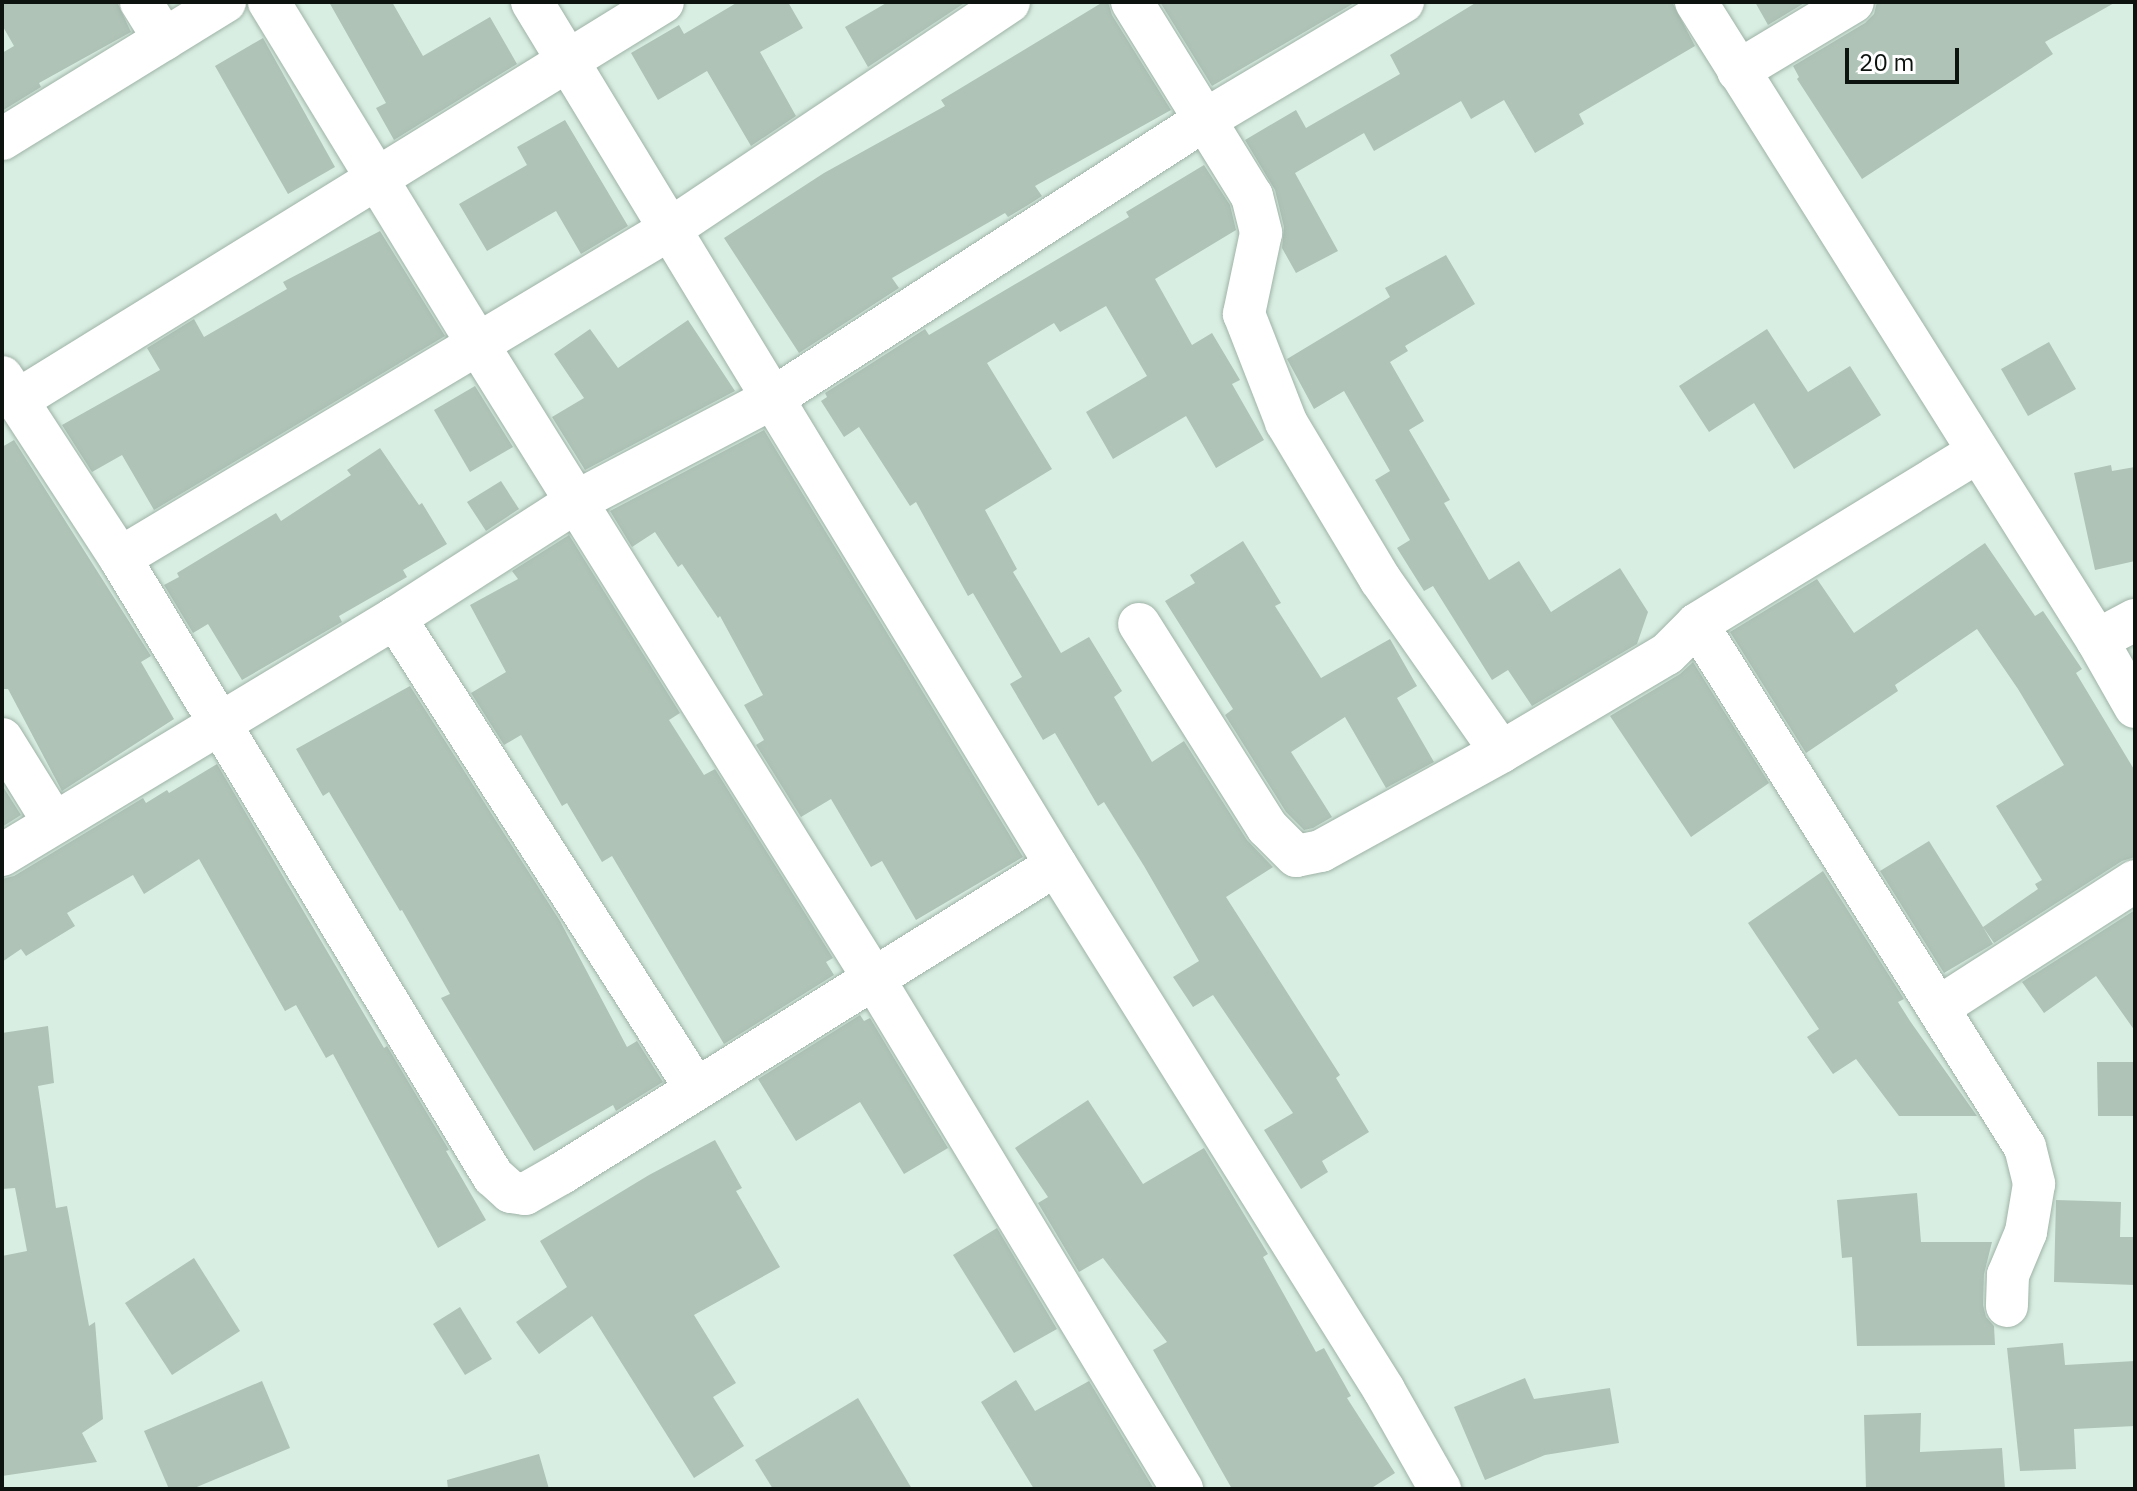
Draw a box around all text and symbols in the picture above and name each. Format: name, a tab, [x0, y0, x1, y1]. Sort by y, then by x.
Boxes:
scale bar	[1849, 32, 1963, 82]
text: 20 m	[1859, 46, 1914, 78]

